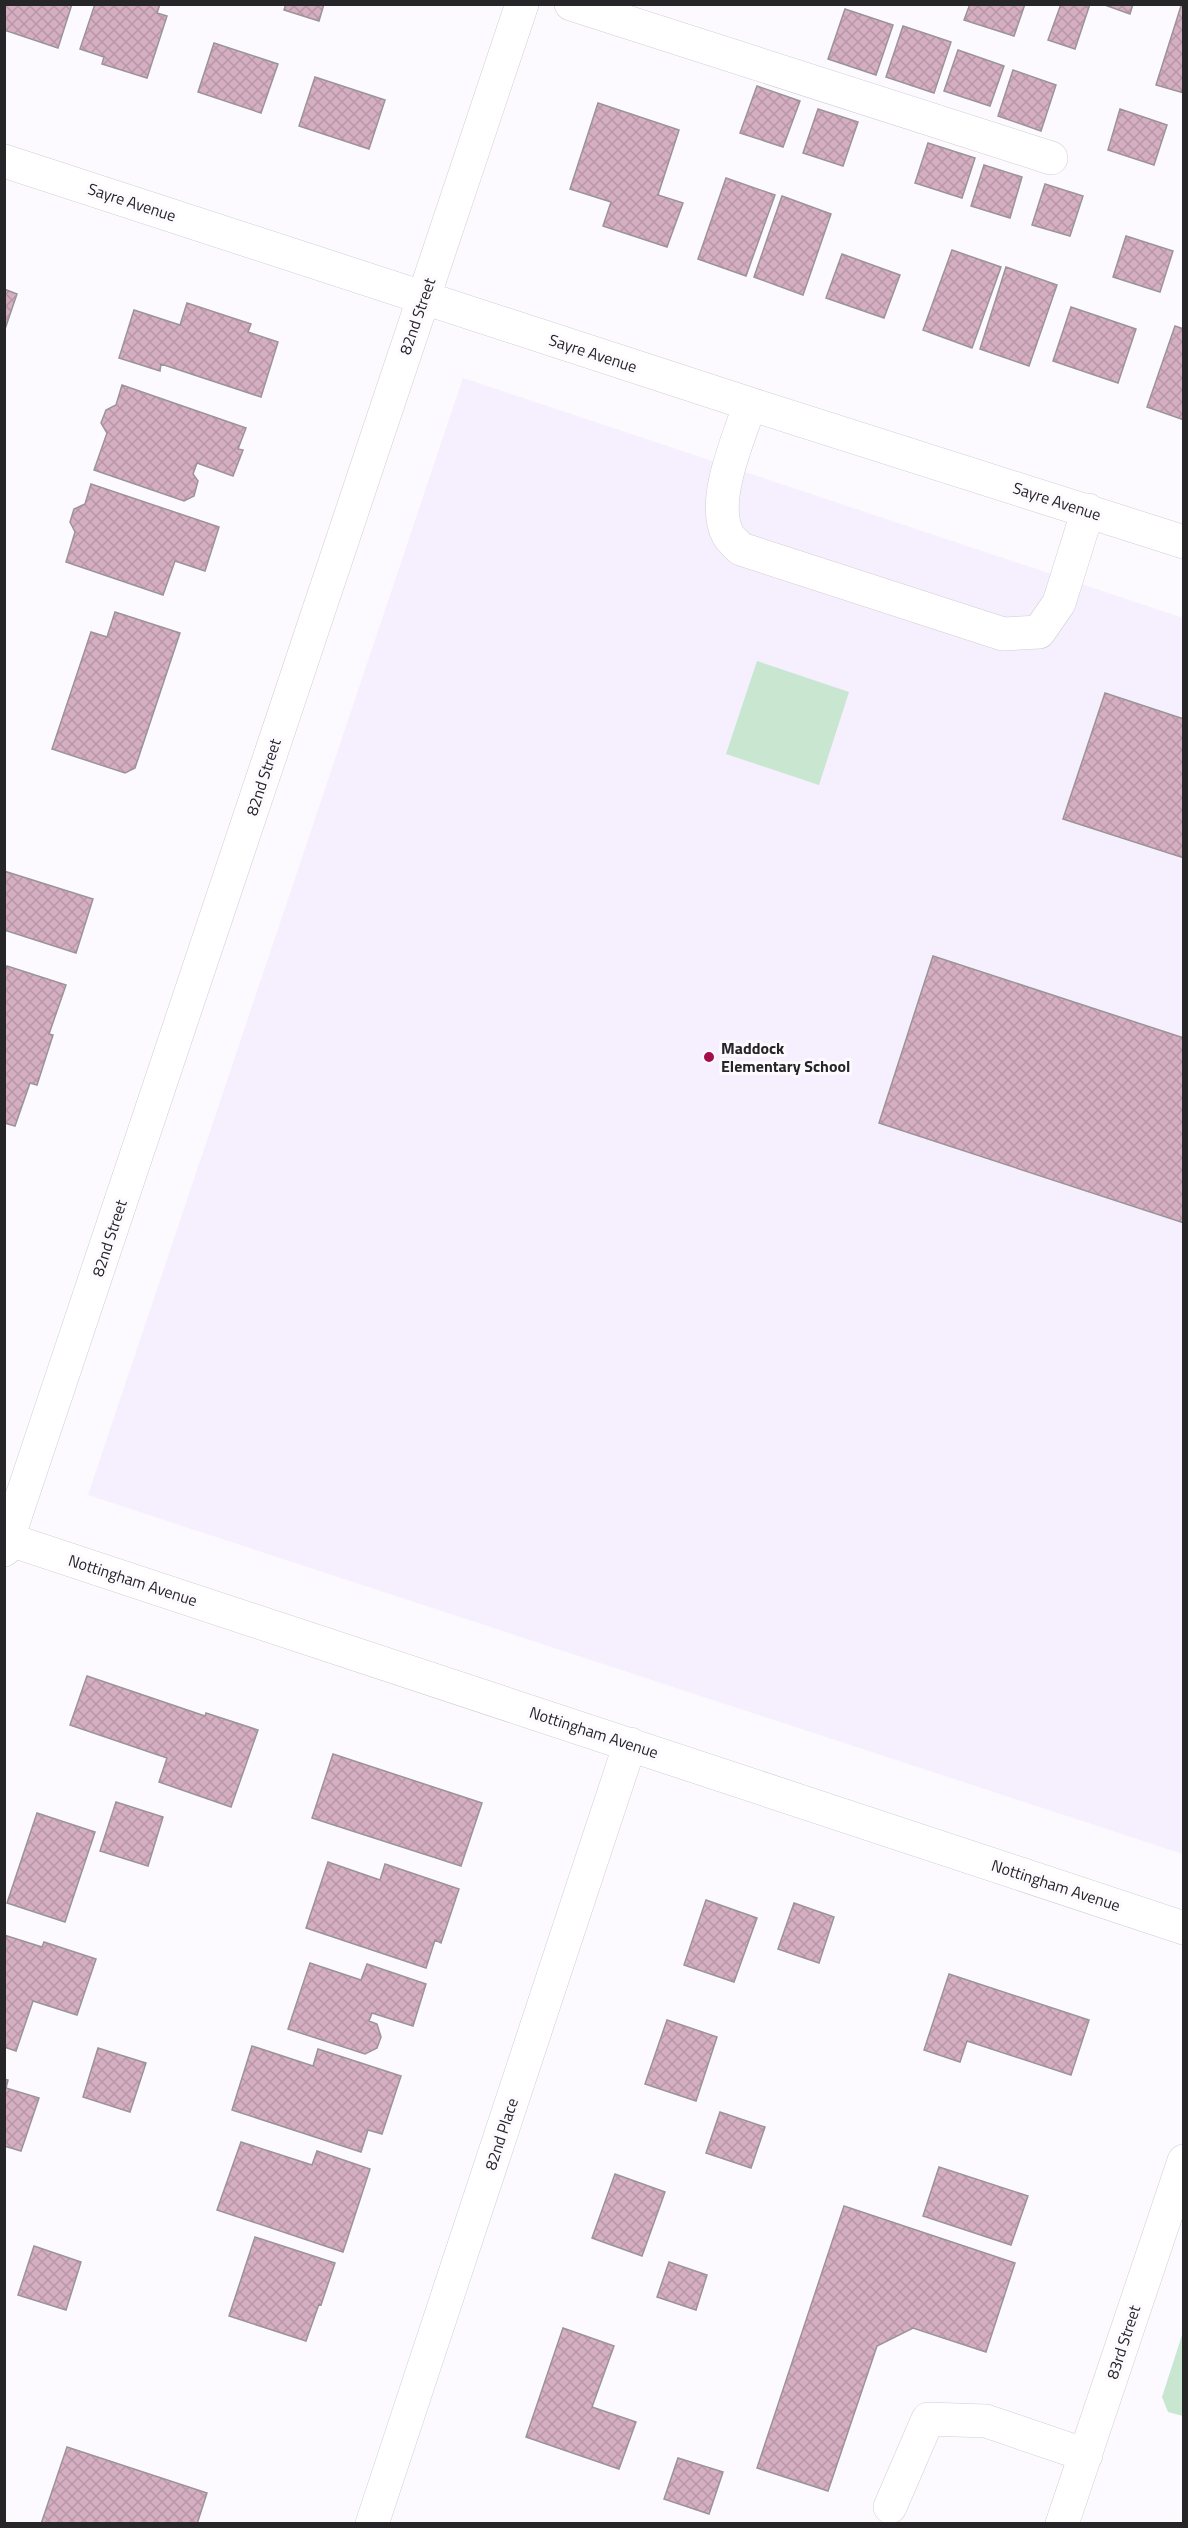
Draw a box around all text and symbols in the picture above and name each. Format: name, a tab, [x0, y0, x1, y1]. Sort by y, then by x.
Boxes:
street label: Sayre Avenue	[85, 176, 179, 228]
street label: 82nd Street	[393, 274, 441, 358]
street label: Sayre Avenue	[546, 327, 640, 379]
street label: Sayre Avenue	[1010, 475, 1104, 527]
street label: 82nd Street	[239, 735, 287, 819]
place label: Maddock Elementary School	[721, 1036, 850, 1078]
marker: Maddock Elementary School	[702, 1050, 716, 1064]
street label: 82nd Street	[85, 1196, 133, 1280]
street label: Nottingham Avenue	[65, 1548, 201, 1612]
street label: Nottingham Avenue	[526, 1700, 662, 1764]
street label: Nottingham Avenue	[988, 1853, 1124, 1917]
street label: 82nd Place	[478, 2095, 524, 2173]
street label: 83rd Street	[1100, 2302, 1146, 2382]

